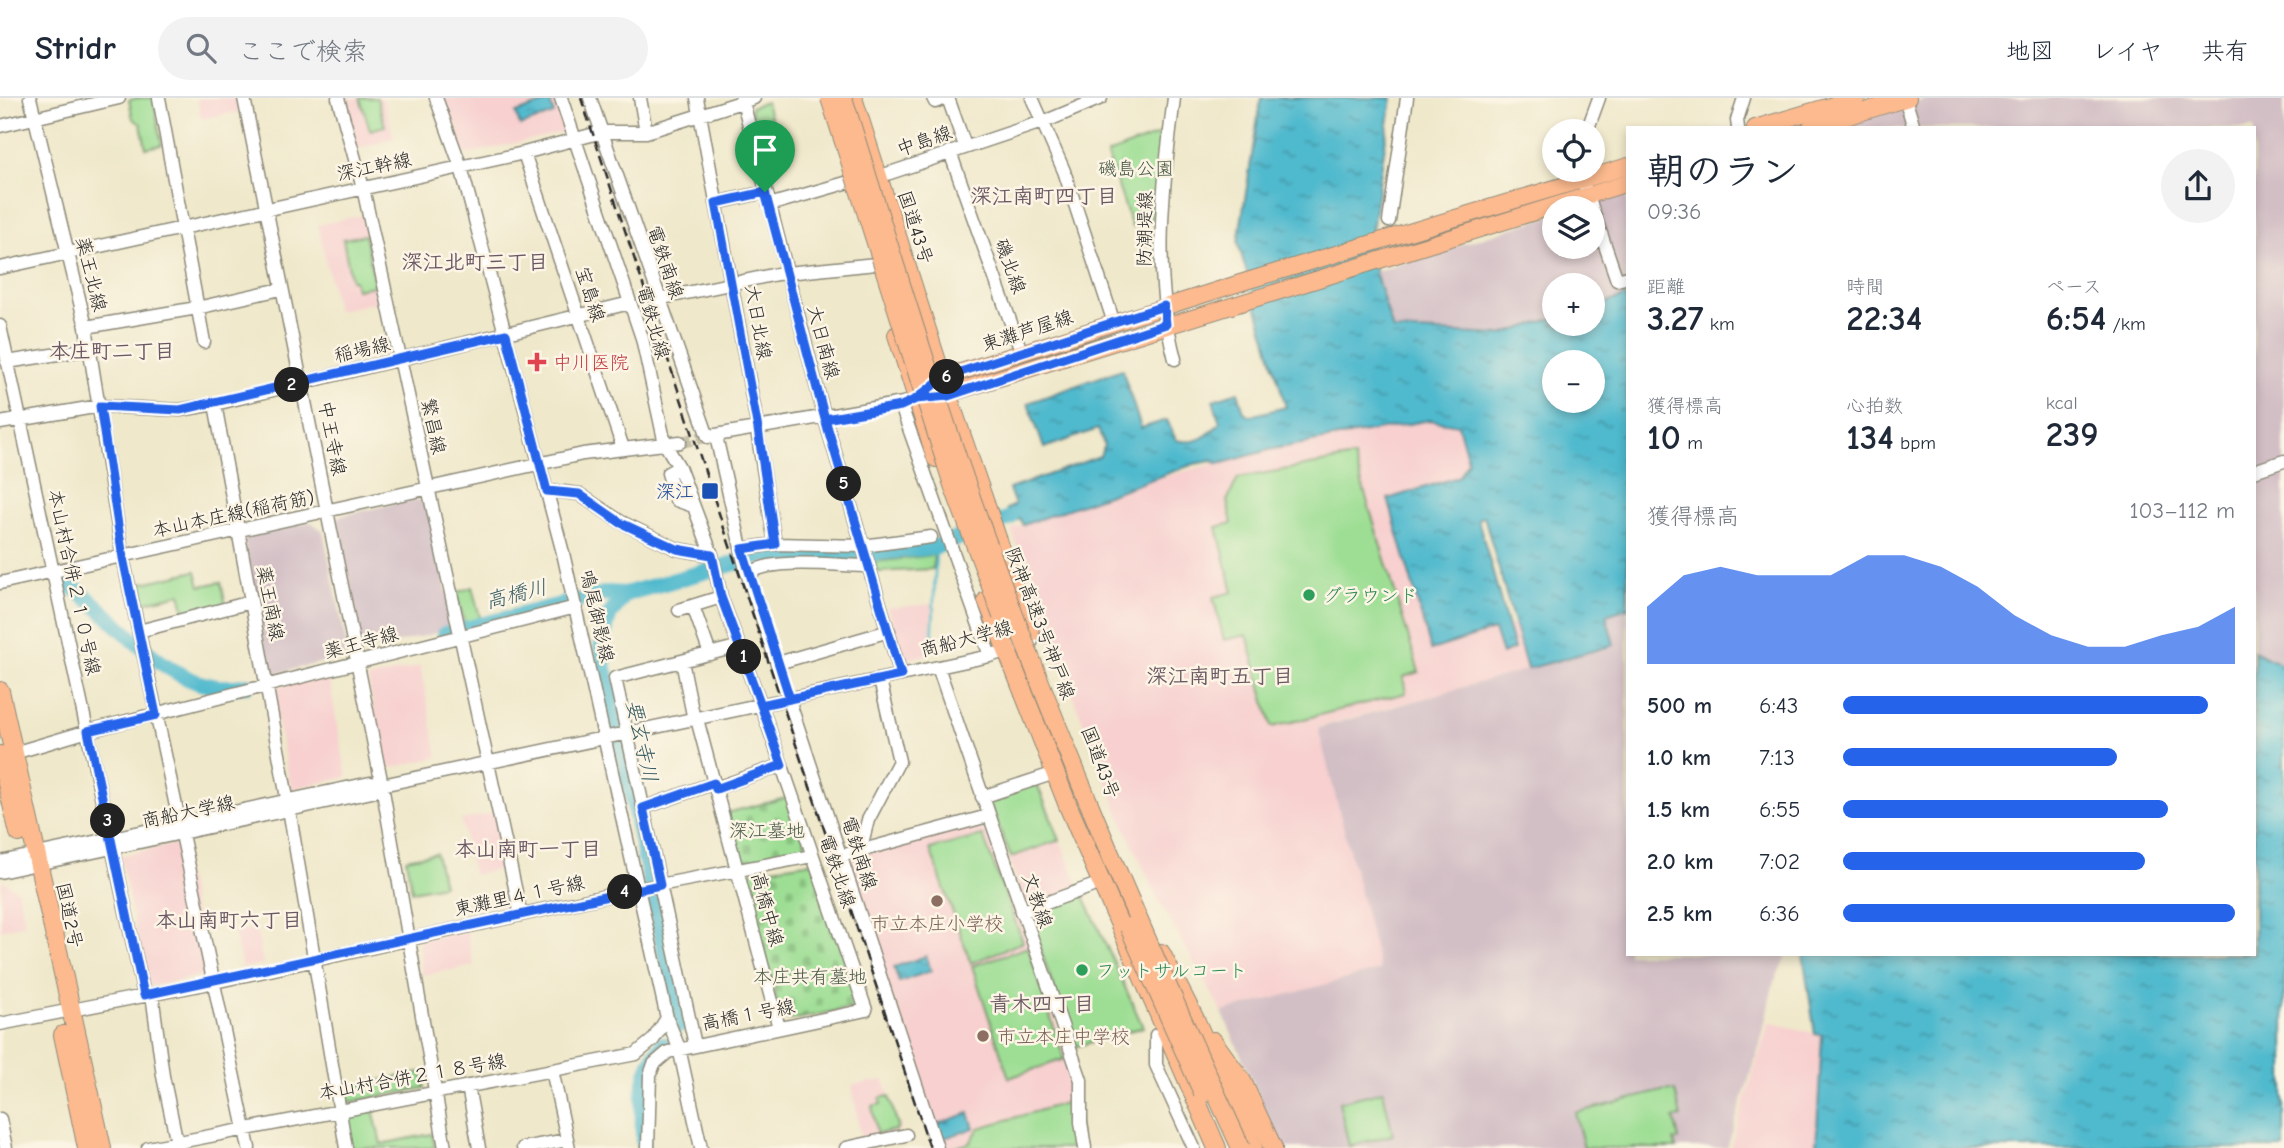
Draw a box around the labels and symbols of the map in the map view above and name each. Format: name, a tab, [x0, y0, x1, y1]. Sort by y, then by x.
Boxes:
pin	[735, 120, 795, 192]
street label: 中島線	[894, 121, 955, 161]
street label: 深江幹線	[335, 148, 414, 186]
park label: 磯島公園	[1098, 158, 1174, 180]
district label: 深江南町四丁目	[971, 184, 1118, 208]
street label: 国道43号	[893, 188, 937, 267]
street label: 防潮堤線	[1133, 191, 1157, 267]
street label: 電鉄南線	[642, 223, 688, 302]
street label: 薬王北線	[71, 235, 111, 314]
street label: 磯北線	[990, 236, 1030, 297]
district label: 深江北町三丁目	[402, 250, 549, 274]
street label: 宝島線	[571, 264, 609, 325]
street label: 電鉄北線	[632, 283, 674, 362]
street label: 大日北線	[741, 283, 775, 362]
street label: 大日南線	[803, 303, 843, 382]
street label: 東灘芦屋線	[979, 306, 1076, 356]
street label: 稲場線	[332, 333, 392, 367]
district label: 本庄町二丁目	[49, 339, 175, 363]
marker: 中川医院	[527, 352, 547, 372]
place label: 中川医院	[553, 352, 629, 374]
pin: 6	[930, 360, 964, 394]
pin: 2	[274, 368, 310, 402]
street label: 繁昌線	[416, 396, 450, 456]
street label: 中王寺線	[314, 399, 350, 478]
pin: 5	[826, 466, 862, 502]
place label: 深江	[656, 481, 694, 503]
marker: 深江	[700, 481, 720, 501]
street label: 本山本庄線(稲荷筋)	[150, 486, 316, 542]
street label: 本山村合併２１０号線	[44, 487, 105, 677]
street label: 阪神高速3号神戸線	[1001, 544, 1079, 703]
street label: 薬王南線	[252, 564, 288, 643]
street label: 鳴尾御影線	[576, 567, 618, 665]
water label: 高橋川	[483, 575, 549, 613]
place label: グラウンド	[1323, 585, 1418, 607]
marker: グラウンド	[1301, 587, 1317, 603]
street label: 商船大学線	[918, 616, 1015, 662]
street label: 薬王寺線	[322, 623, 401, 663]
pin: 1	[726, 640, 762, 674]
district label: 深江南町五丁目	[1147, 664, 1294, 688]
water label: 要玄寺川	[622, 697, 662, 785]
street label: 国道43号	[1076, 723, 1124, 802]
street label: 商船大学線	[139, 791, 237, 833]
pin: 3	[90, 804, 126, 838]
street label: 電鉄南線	[837, 814, 881, 893]
park label: 深江墓地	[729, 820, 805, 842]
street label: 電鉄北線	[814, 832, 860, 911]
district label: 本山南町一丁目	[455, 837, 602, 861]
street label: 高橋中線	[747, 870, 787, 949]
street label: 文教線	[1017, 870, 1057, 931]
street label: 東灘里４１号線	[452, 871, 587, 921]
pin: 4	[608, 874, 642, 910]
street label: 国道2号	[51, 880, 87, 950]
marker: 市立本庄小学校	[929, 893, 945, 909]
district label: 本山南町六丁目	[156, 908, 303, 932]
place label: 市立本庄小学校	[870, 913, 1004, 935]
place label: フットサルコート	[1096, 960, 1247, 982]
marker: フットサルコート	[1074, 962, 1090, 978]
park label: 本庄共有墓地	[753, 966, 867, 988]
district label: 青木四丁目	[990, 992, 1095, 1016]
street label: 高橋１号線	[699, 995, 797, 1035]
place label: 市立本庄中学校	[997, 1026, 1130, 1048]
marker: 市立本庄中学校	[975, 1028, 991, 1044]
street label: 本山村合併２１８号線	[317, 1050, 508, 1104]

